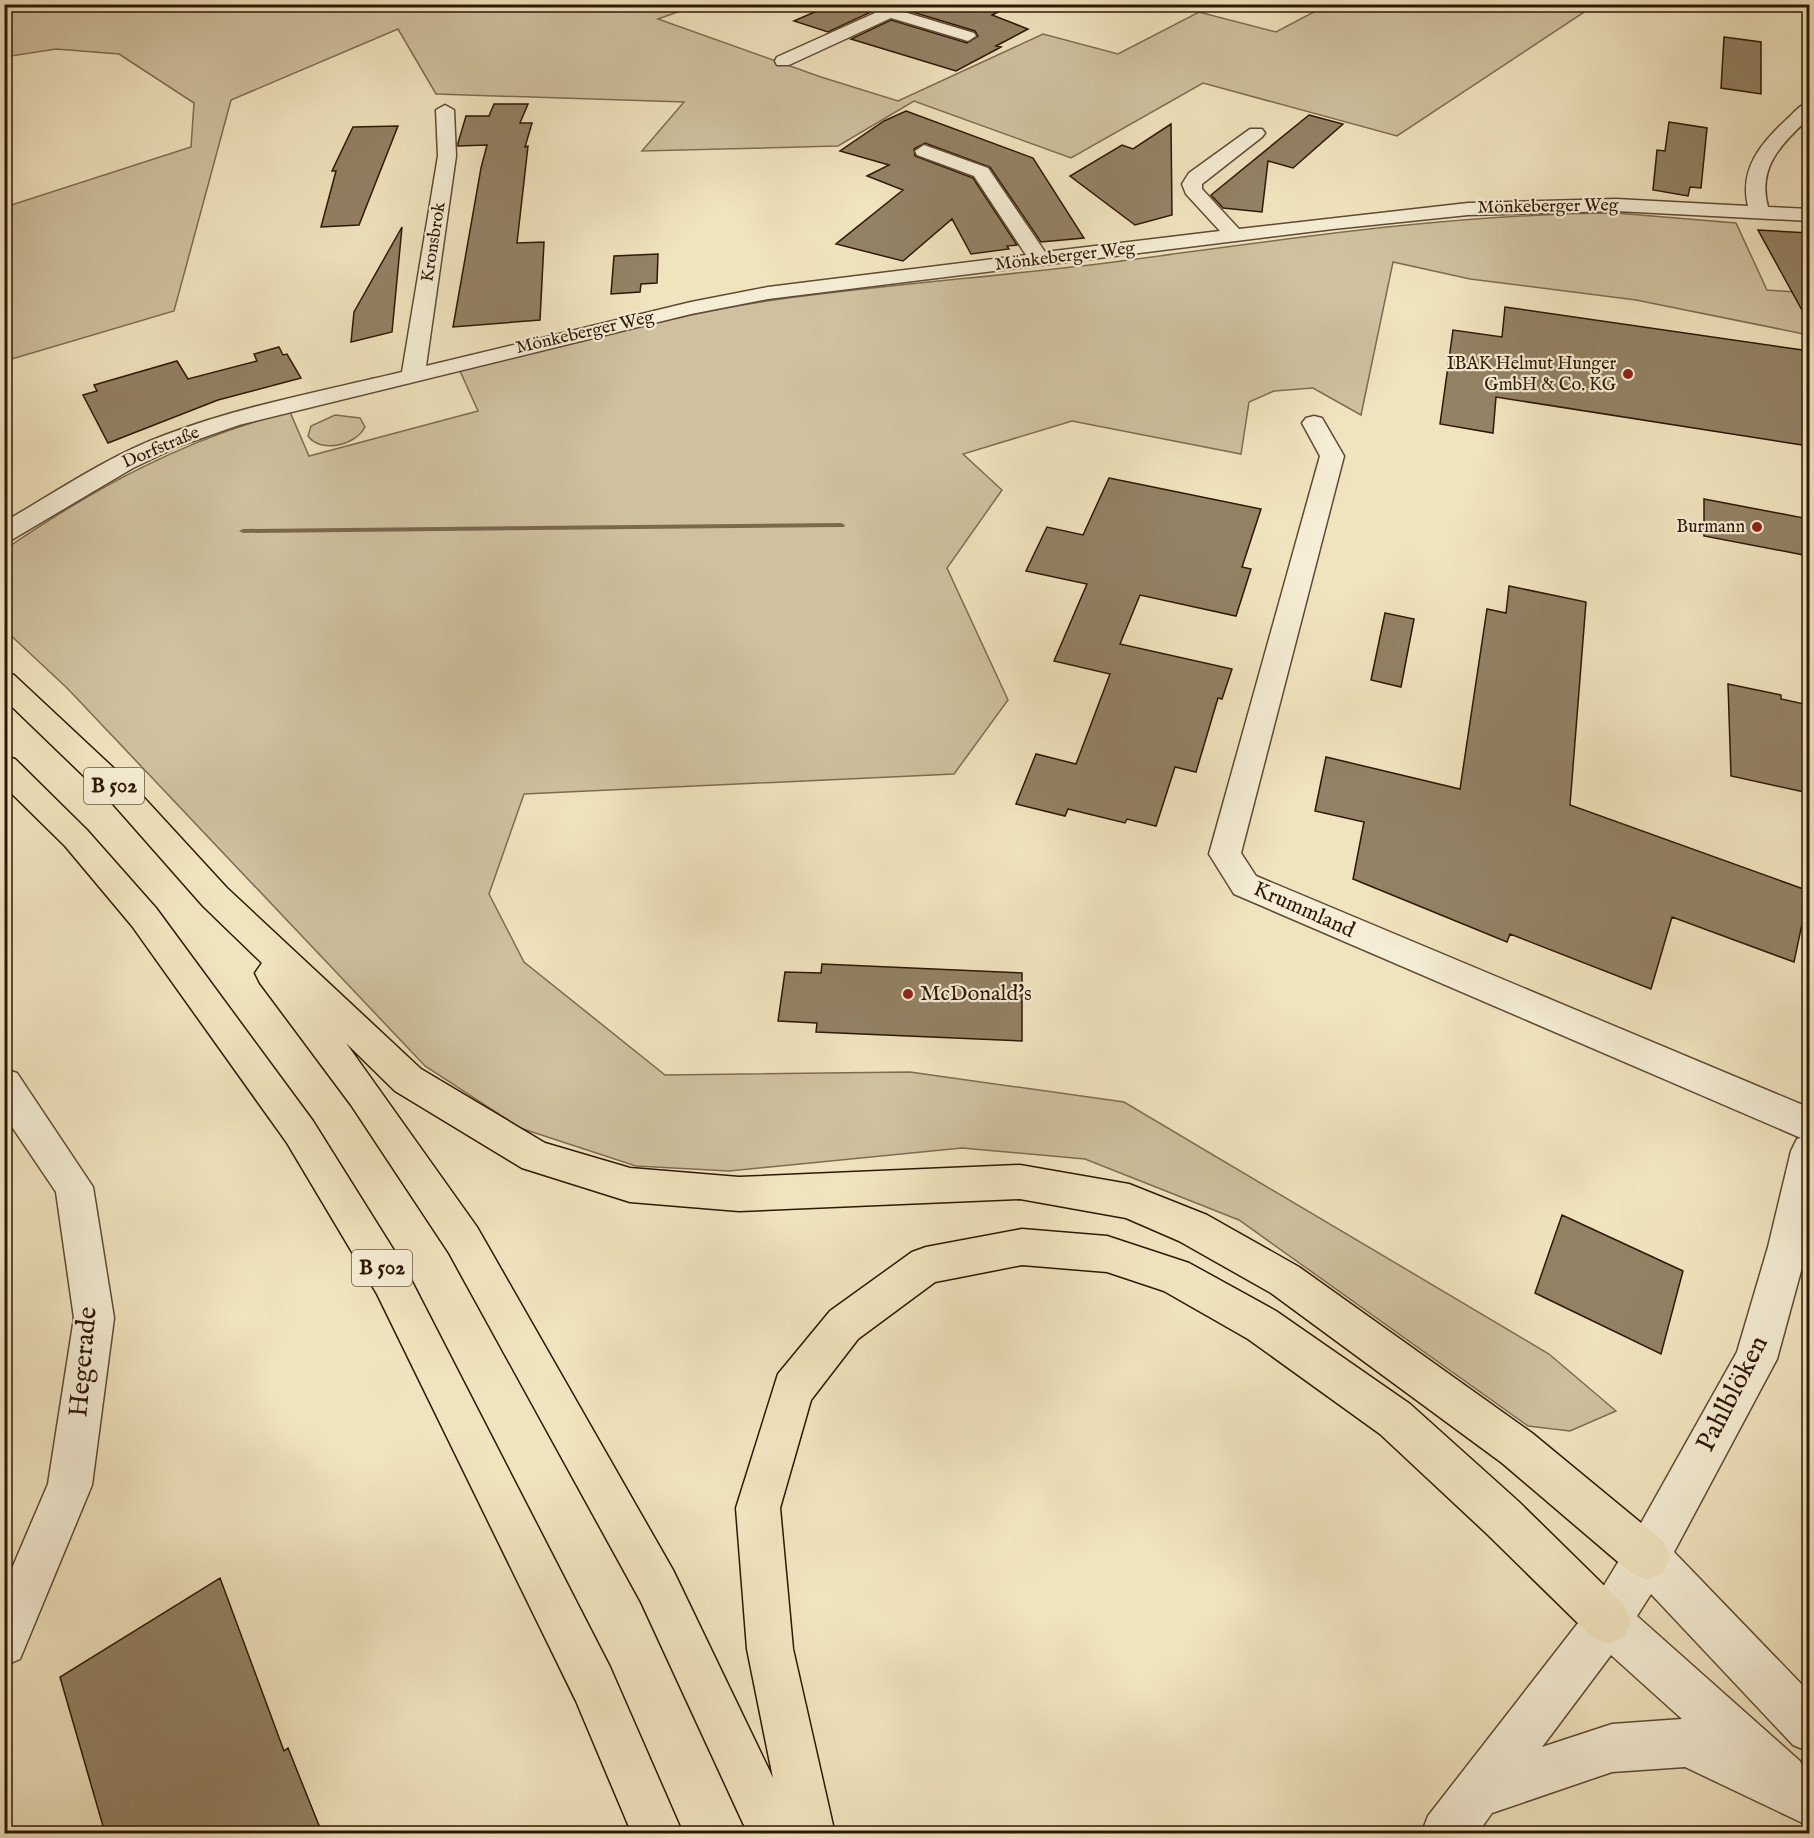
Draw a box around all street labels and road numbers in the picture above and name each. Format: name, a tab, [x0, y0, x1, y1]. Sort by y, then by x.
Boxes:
street label: Mönkeberger Weg	[1477, 194, 1619, 220]
street label: Kronsbrok	[416, 200, 452, 284]
street label: Mönkeberger Weg	[994, 237, 1137, 277]
street label: Mönkeberger Weg	[514, 306, 657, 360]
street label: Dorfstraße	[119, 421, 203, 475]
road number: B 502	[84, 768, 144, 804]
street label: Krummland	[1249, 875, 1359, 945]
road number: B 502	[352, 1250, 412, 1286]
street label: Hegerade	[62, 1305, 106, 1419]
street label: Pahlblöken	[1689, 1330, 1777, 1458]

